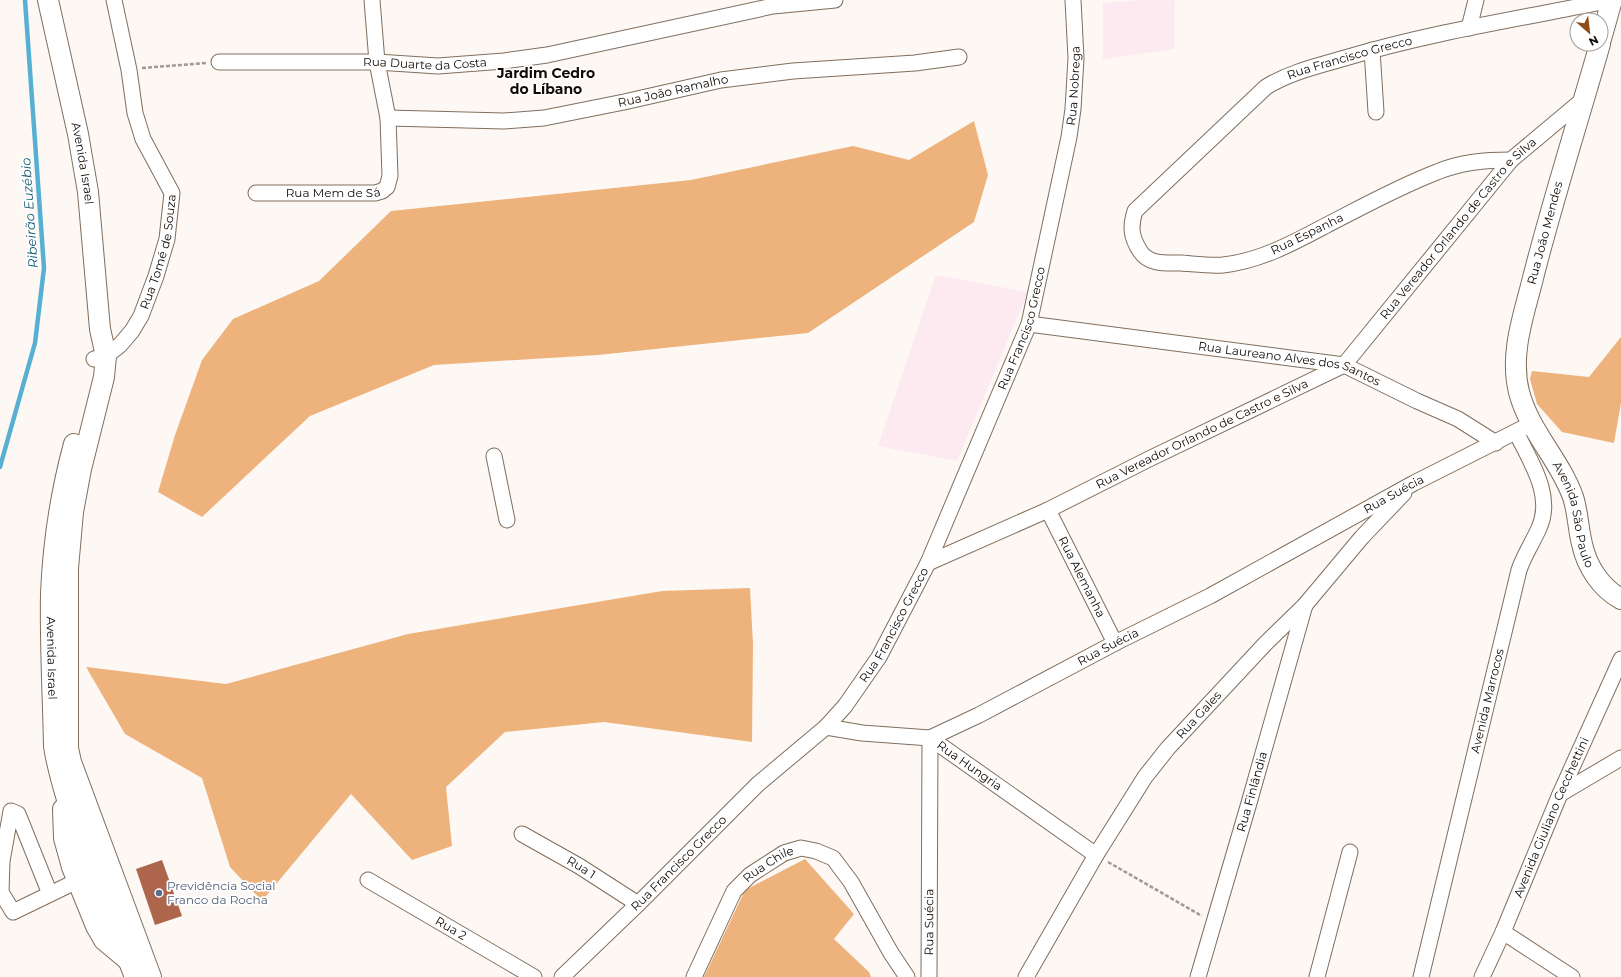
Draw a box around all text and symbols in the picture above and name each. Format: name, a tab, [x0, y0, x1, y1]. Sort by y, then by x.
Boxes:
north arrow	[1569, 12, 1609, 52]
street label: Rua Francisco Grecco	[1285, 33, 1413, 82]
text: N	[1586, 33, 1601, 49]
street label: Rua Nobrega	[1063, 46, 1083, 126]
street label: Rua Duarte da Costa	[363, 54, 487, 73]
district label: Jardim Cedro do Líbano	[496, 64, 595, 98]
street label: Rua João Ramalho	[616, 71, 729, 110]
street label: Avenida Israel	[69, 121, 97, 205]
street label: Rua Vereador Orlando de Castro e Silva	[1376, 134, 1539, 322]
water label: Ribeirão Euzébio	[17, 157, 41, 269]
street label: Rua João Mendes	[1524, 179, 1566, 286]
street label: Rua Mem de Sá	[286, 184, 382, 200]
street label: Rua Tomé de Souza	[136, 193, 179, 311]
street label: Rua Espanha	[1268, 209, 1346, 258]
street label: Rua Francisco Grecco	[994, 265, 1048, 392]
street label: Rua Laureano Alves dos Santos	[1197, 338, 1383, 389]
street label: Rua Vereador Orlando de Castro e Silva	[1093, 375, 1310, 492]
street label: Avenida São Paulo	[1550, 458, 1598, 570]
street label: Rua Suécia	[1361, 471, 1426, 517]
street label: Rua Alemanha	[1055, 534, 1109, 620]
street label: Rua Francisco Grecco	[856, 565, 931, 685]
street label: Avenida Israel	[44, 616, 61, 700]
street label: Rua Suécia	[1075, 625, 1141, 669]
street label: Avenida Marrocos	[1467, 647, 1507, 755]
street label: Rua Gales	[1173, 688, 1224, 742]
street label: Avenida Giuliano Cecchettini	[1510, 735, 1592, 900]
street label: Rua Hungria	[934, 737, 1005, 794]
street label: Rua Finlândia	[1233, 750, 1270, 834]
street label: Rua Francisco Grecco	[627, 812, 729, 914]
street label: Rua Chile	[739, 843, 795, 885]
street label: Rua 1	[564, 853, 599, 882]
place label: Previdência Social Franco da Rocha	[167, 878, 276, 907]
marker: Previdência Social Franco da Rocha	[154, 888, 164, 898]
street label: Rua Suécia	[921, 889, 936, 955]
street label: Rua 2	[433, 913, 470, 943]

